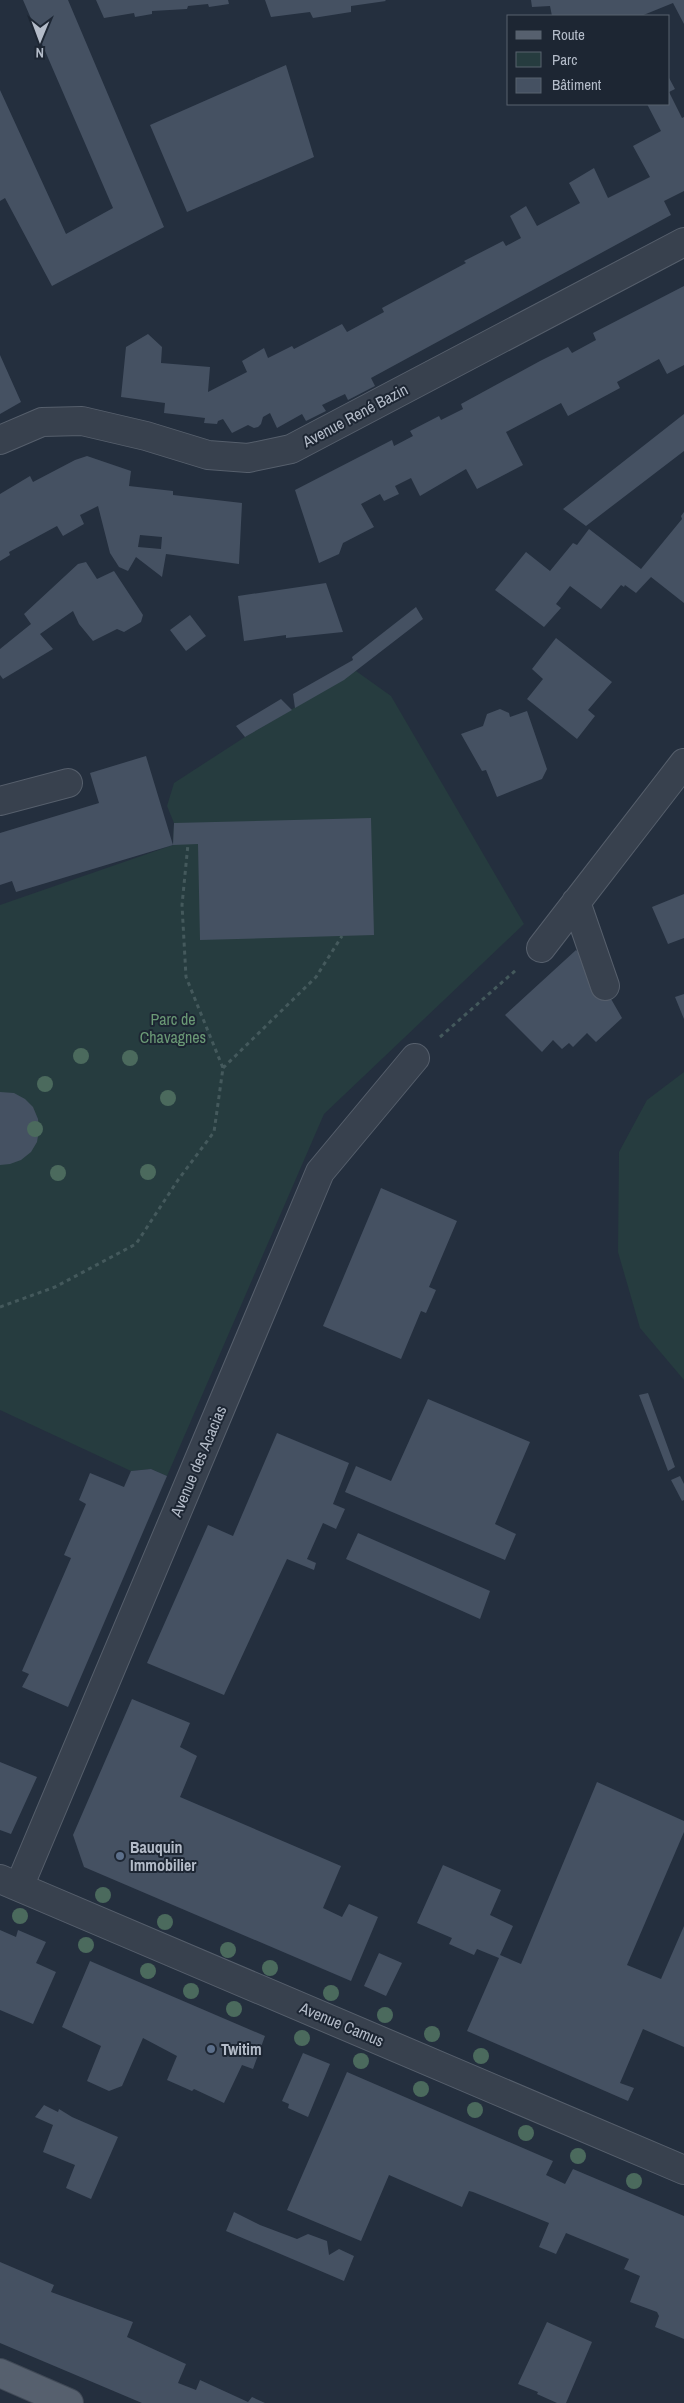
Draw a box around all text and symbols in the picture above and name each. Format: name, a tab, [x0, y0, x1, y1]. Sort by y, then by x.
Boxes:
north arrow	[15, 15, 65, 65]
legend	[507, 15, 669, 105]
text: Route	[552, 24, 585, 45]
text: N	[35, 44, 44, 62]
text: Parc	[552, 49, 577, 70]
text: Bâtiment	[552, 74, 602, 95]
street label: Avenue René Bazin	[298, 378, 412, 453]
park label: Parc de Chavagnes	[140, 1008, 206, 1048]
street label: Avenue des Acacias	[164, 1402, 231, 1521]
place label: Bauquin Immobilier	[130, 1836, 197, 1876]
marker: Bauquin Immobilier	[114, 1850, 126, 1862]
street label: Avenue Camus	[296, 1996, 387, 2052]
place label: Twitim	[221, 2038, 262, 2060]
marker: Twitim	[205, 2043, 217, 2055]

